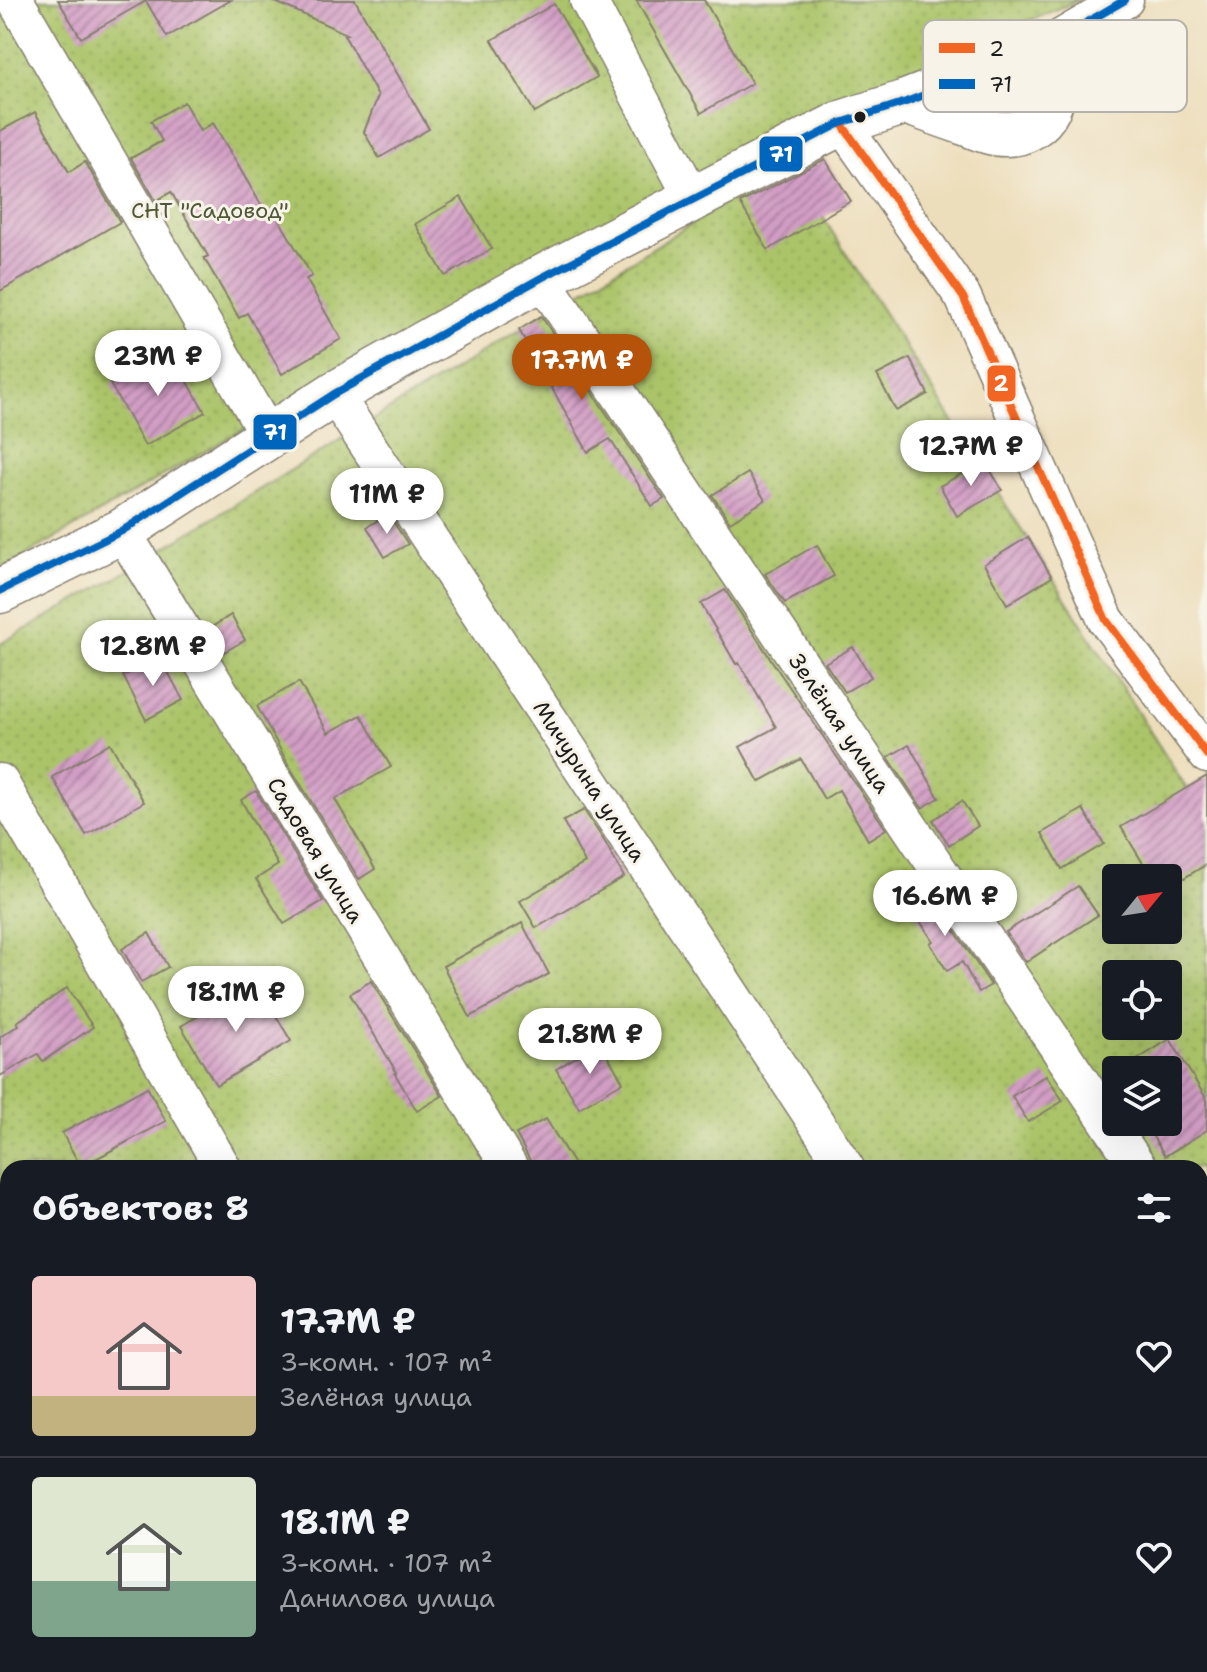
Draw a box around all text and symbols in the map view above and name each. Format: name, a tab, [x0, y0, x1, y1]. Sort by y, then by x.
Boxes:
legend	[923, 20, 1187, 112]
text: 2	[989, 34, 1004, 63]
text: 71	[989, 70, 1012, 99]
unlabelled marker	[852, 109, 868, 125]
line badge: 71	[758, 135, 804, 173]
text: 71	[769, 140, 793, 169]
park label: СНТ "Садовод"	[131, 196, 289, 225]
pin: 23M ₽	[102, 330, 214, 398]
pin: 17.7M ₽	[508, 334, 656, 402]
text: 23M ₽	[113, 338, 203, 373]
text: 17.7M ₽	[530, 342, 634, 377]
line badge: 2	[986, 364, 1017, 403]
text: 2	[993, 369, 1009, 398]
line badge: 71	[252, 413, 298, 451]
text: 71	[263, 418, 287, 447]
pin: 12.7M ₽	[897, 420, 1045, 488]
text: 12.7M ₽	[918, 428, 1024, 463]
pin: 11M ₽	[331, 468, 443, 536]
text: 11M ₽	[349, 476, 425, 511]
pin: 12.8M ₽	[79, 620, 227, 688]
text: 12.8M ₽	[99, 628, 207, 663]
street label: Зелёная улица	[782, 648, 897, 799]
street label: Мичурина улица	[527, 695, 653, 868]
street label: Садовая улица	[261, 772, 371, 929]
north arrow	[1102, 864, 1182, 944]
map controls	[1102, 864, 1182, 1136]
pin: 16.6M ₽	[871, 870, 1019, 938]
text: 16.6M ₽	[891, 878, 999, 913]
button: locate	[1102, 960, 1182, 1040]
pin: 18.1M ₽	[162, 966, 310, 1034]
text: 18.1M ₽	[186, 974, 286, 1009]
pin: 21.8M ₽	[516, 1008, 664, 1076]
text: 21.8M ₽	[537, 1016, 643, 1051]
button: layers	[1102, 1056, 1182, 1136]
text: Объектов: 8	[32, 1185, 249, 1231]
icon: filters	[1132, 1186, 1176, 1230]
text: 17.7M ₽	[280, 1298, 416, 1344]
icon: home	[96, 1308, 192, 1404]
icon: heart	[1132, 1334, 1176, 1378]
text: 3-комн. · 107 m²	[280, 1344, 493, 1379]
text: Зелёная улица	[280, 1379, 472, 1414]
text: 18.1M ₽	[280, 1499, 411, 1545]
icon: home	[96, 1509, 192, 1605]
icon: heart	[1132, 1535, 1176, 1579]
text: 3-комн. · 107 m²	[280, 1545, 493, 1580]
text: Данилова улица	[280, 1580, 495, 1615]

